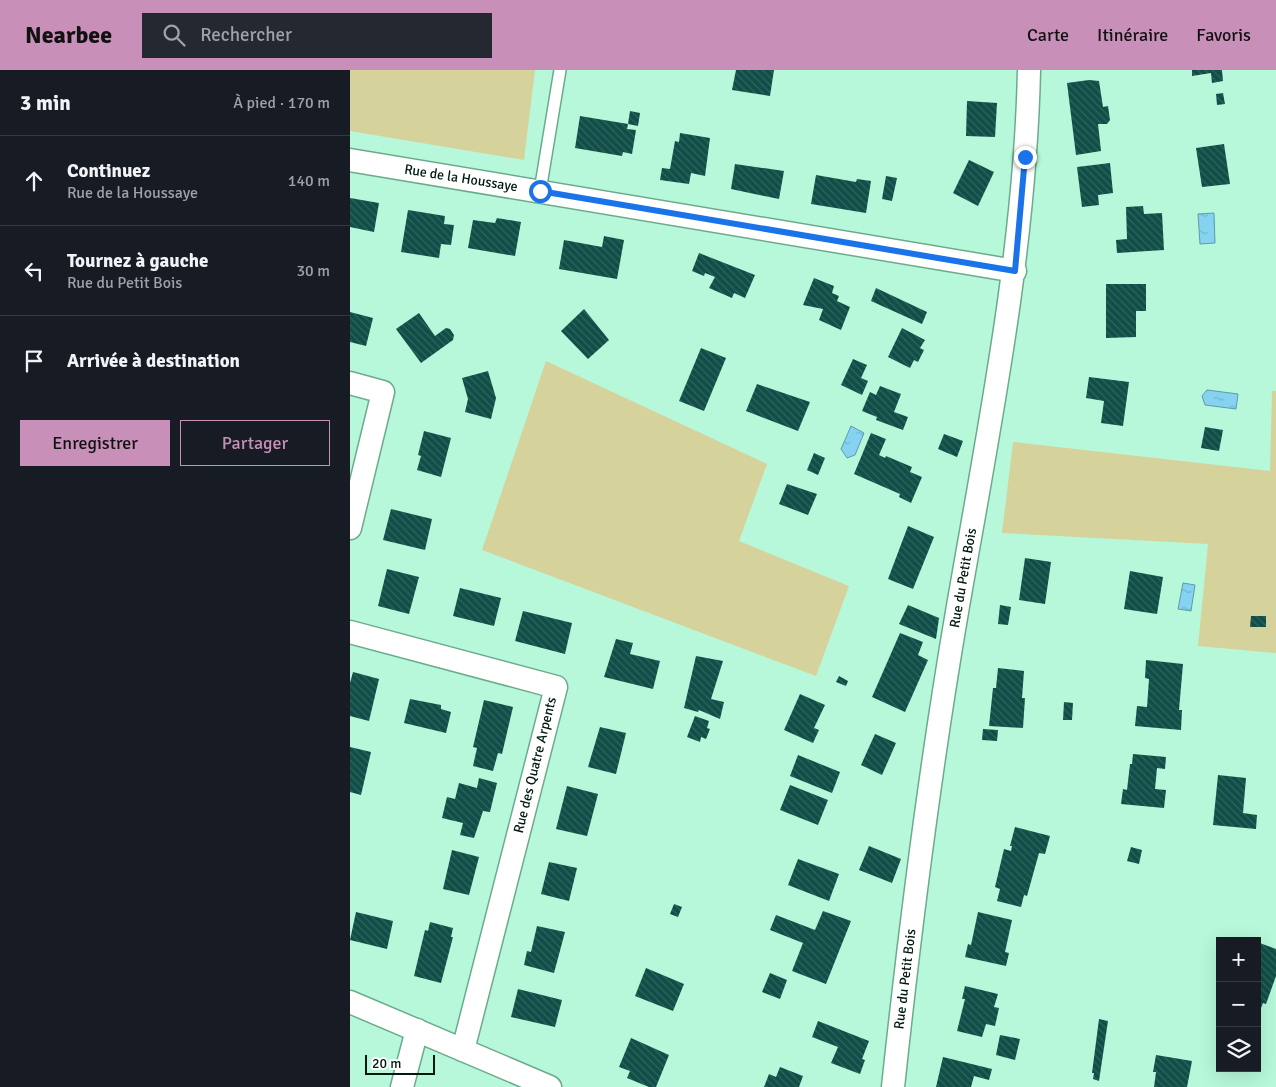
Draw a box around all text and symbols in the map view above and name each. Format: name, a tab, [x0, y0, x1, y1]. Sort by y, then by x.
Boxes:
search box	[142, 13, 492, 58]
text: Nearbee	[25, 20, 112, 50]
icon: search	[160, 21, 188, 49]
text: Rechercher	[200, 23, 292, 47]
text: Carte	[1027, 24, 1069, 46]
text: Itinéraire	[1097, 24, 1168, 46]
text: Favoris	[1196, 24, 1251, 46]
text: 3 min	[20, 90, 71, 116]
text: À pied · 170 m	[233, 93, 330, 113]
route end	[1014, 146, 1037, 169]
text: Continuez	[67, 159, 150, 183]
street label: Rue de la Houssaye	[403, 161, 519, 195]
icon: ahead	[20, 167, 48, 195]
text: 140 m	[288, 171, 330, 191]
route start	[529, 180, 552, 203]
text: Rue de la Houssaye	[67, 183, 198, 203]
text: Tournez à gauche	[67, 249, 208, 273]
icon: left	[20, 257, 48, 285]
text: 30 m	[296, 261, 330, 281]
text: Rue du Petit Bois	[67, 273, 182, 293]
icon: arrive	[20, 347, 48, 375]
text: Arrivée à destination	[67, 349, 240, 373]
button: Enregistrer	[20, 420, 170, 466]
button: Partager	[180, 420, 330, 466]
street label: Rue du Petit Bois	[946, 527, 980, 629]
street label: Rue des Quatre Arpents	[510, 695, 560, 835]
street label: Rue du Petit Bois	[890, 928, 920, 1030]
map controls	[1216, 937, 1261, 1072]
button: +	[1216, 937, 1261, 982]
button: −	[1216, 982, 1261, 1027]
button: layers	[1216, 1027, 1261, 1072]
scale bar	[365, 1052, 435, 1075]
text: 20 m	[372, 1055, 401, 1072]

